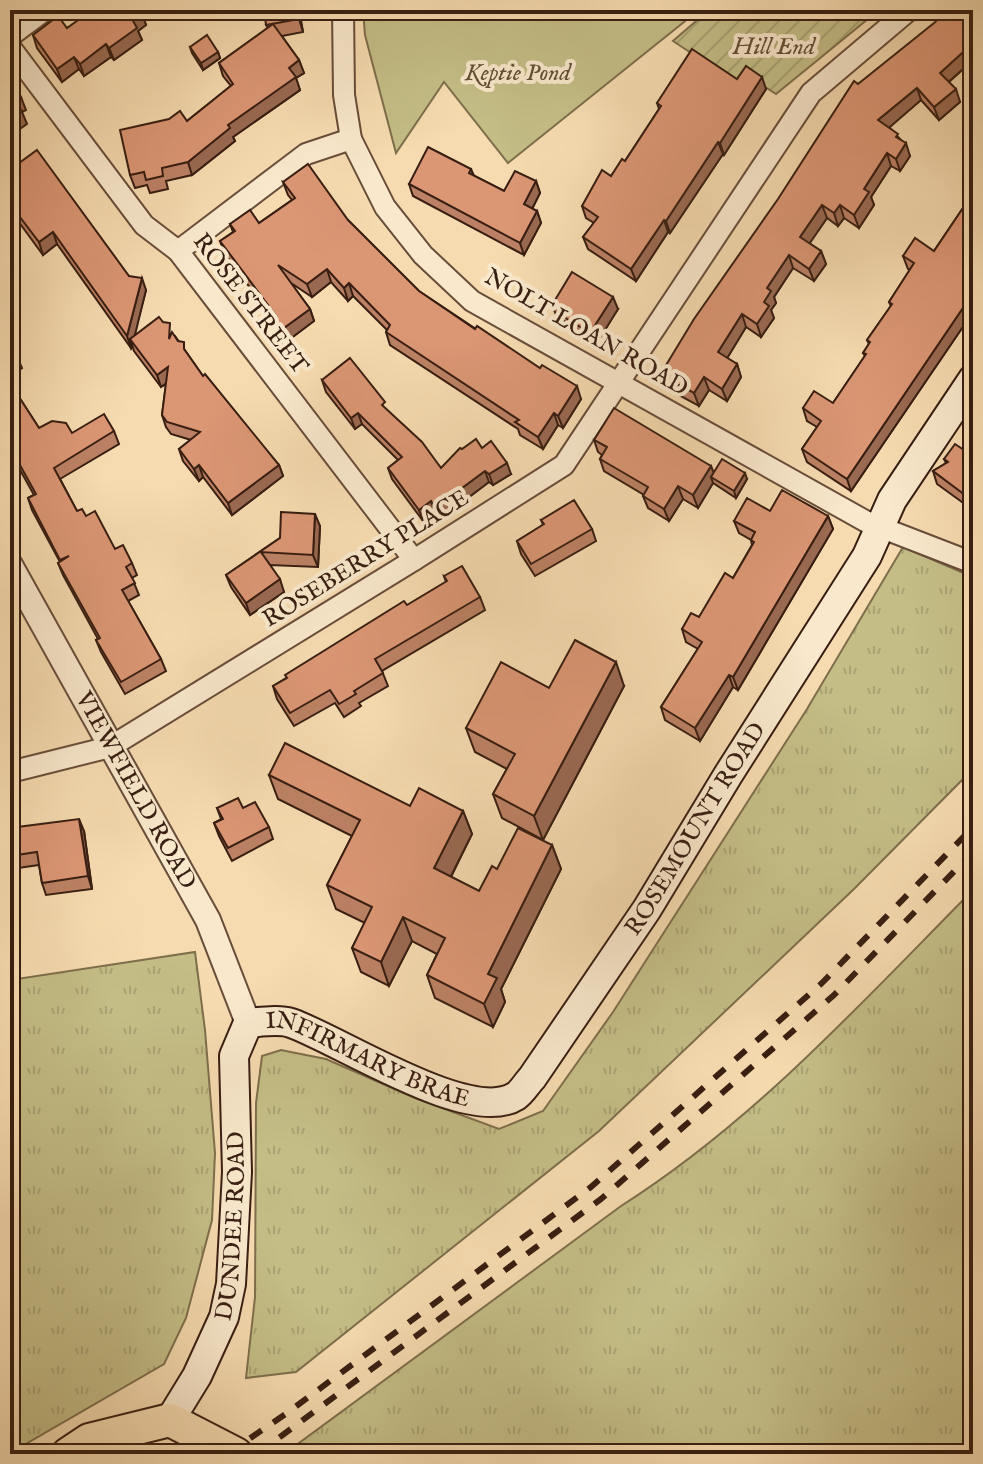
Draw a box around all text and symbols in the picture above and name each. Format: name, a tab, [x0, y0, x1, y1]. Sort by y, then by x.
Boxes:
park label: Hill End	[732, 32, 817, 63]
park label: Keptie Pond	[464, 58, 573, 89]
street label: ROSE STREET	[185, 227, 315, 381]
street label: NOLT LOAN ROAD	[479, 262, 693, 404]
street label: ROSEBERRY PLACE	[257, 483, 475, 635]
street label: VIEWFIELD ROAD	[68, 685, 203, 895]
street label: ROSEMOUNT ROAD	[618, 717, 773, 942]
street label: INFIRMARY BRAE	[265, 1005, 473, 1115]
street label: DUNDEE ROAD	[208, 1131, 253, 1324]

